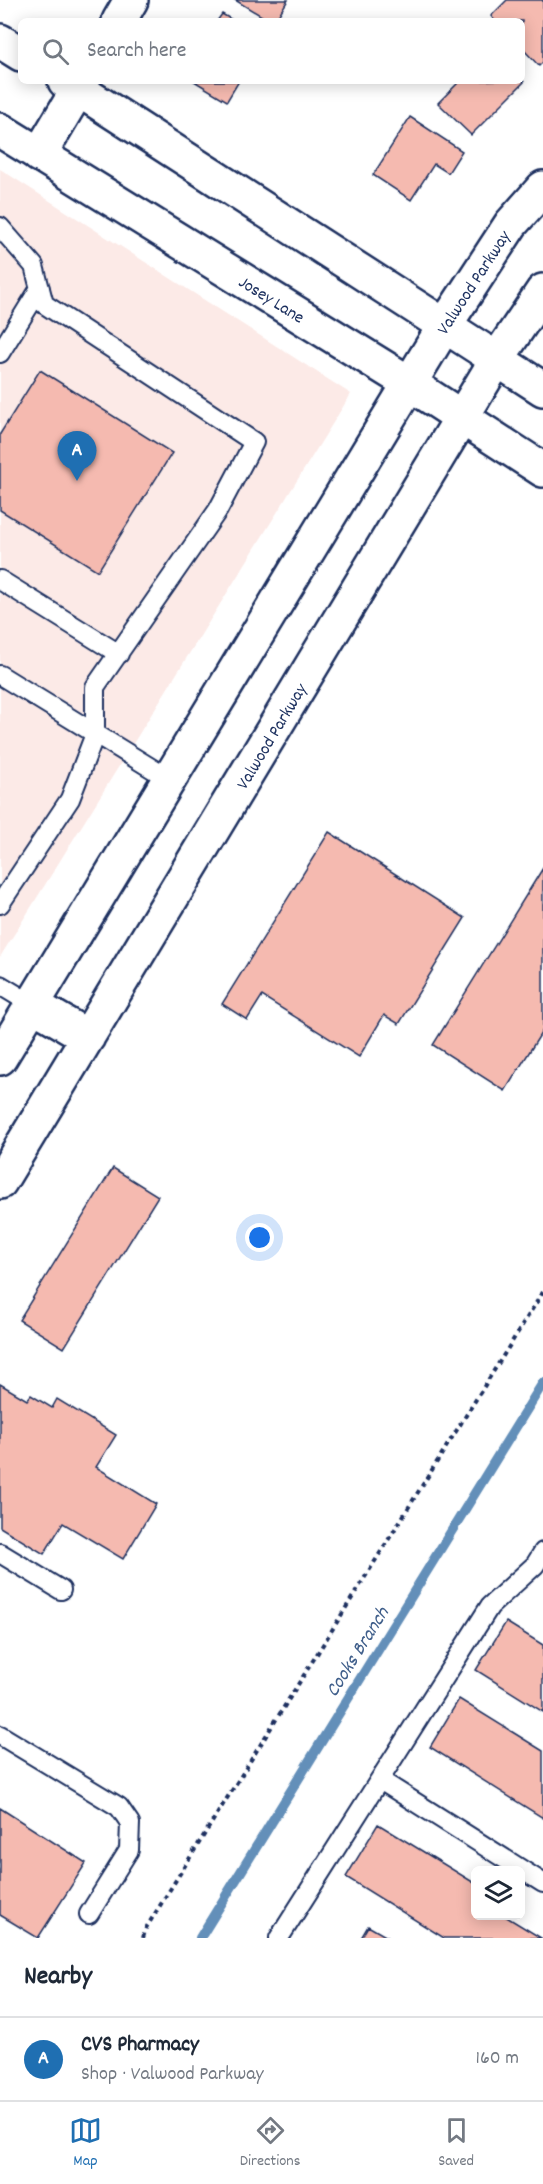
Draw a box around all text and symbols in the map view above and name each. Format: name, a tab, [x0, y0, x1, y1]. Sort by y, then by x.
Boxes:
search box	[18, 18, 525, 84]
icon: search	[39, 35, 72, 68]
text: Search here	[87, 36, 186, 67]
street label: Valwood Parkway	[432, 226, 519, 340]
street label: Josey Lane	[233, 271, 309, 331]
pin: A	[58, 432, 97, 481]
street label: Valwood Parkway	[232, 679, 315, 795]
your location	[245, 1223, 274, 1252]
water label: Cooks Branch	[320, 1601, 398, 1703]
map controls	[471, 1866, 525, 1920]
button: layers	[471, 1866, 525, 1920]
text: Nearby	[24, 1959, 92, 1996]
text: CVS Pharmacy	[81, 2030, 199, 2061]
text: A	[38, 2045, 49, 2073]
text: 160 m	[476, 2045, 519, 2073]
text: Shop · Valwood Parkway	[81, 2061, 264, 2089]
tab: Map	[69, 2114, 102, 2173]
tab: Directions	[240, 2114, 300, 2173]
tab: Saved	[438, 2114, 474, 2173]

